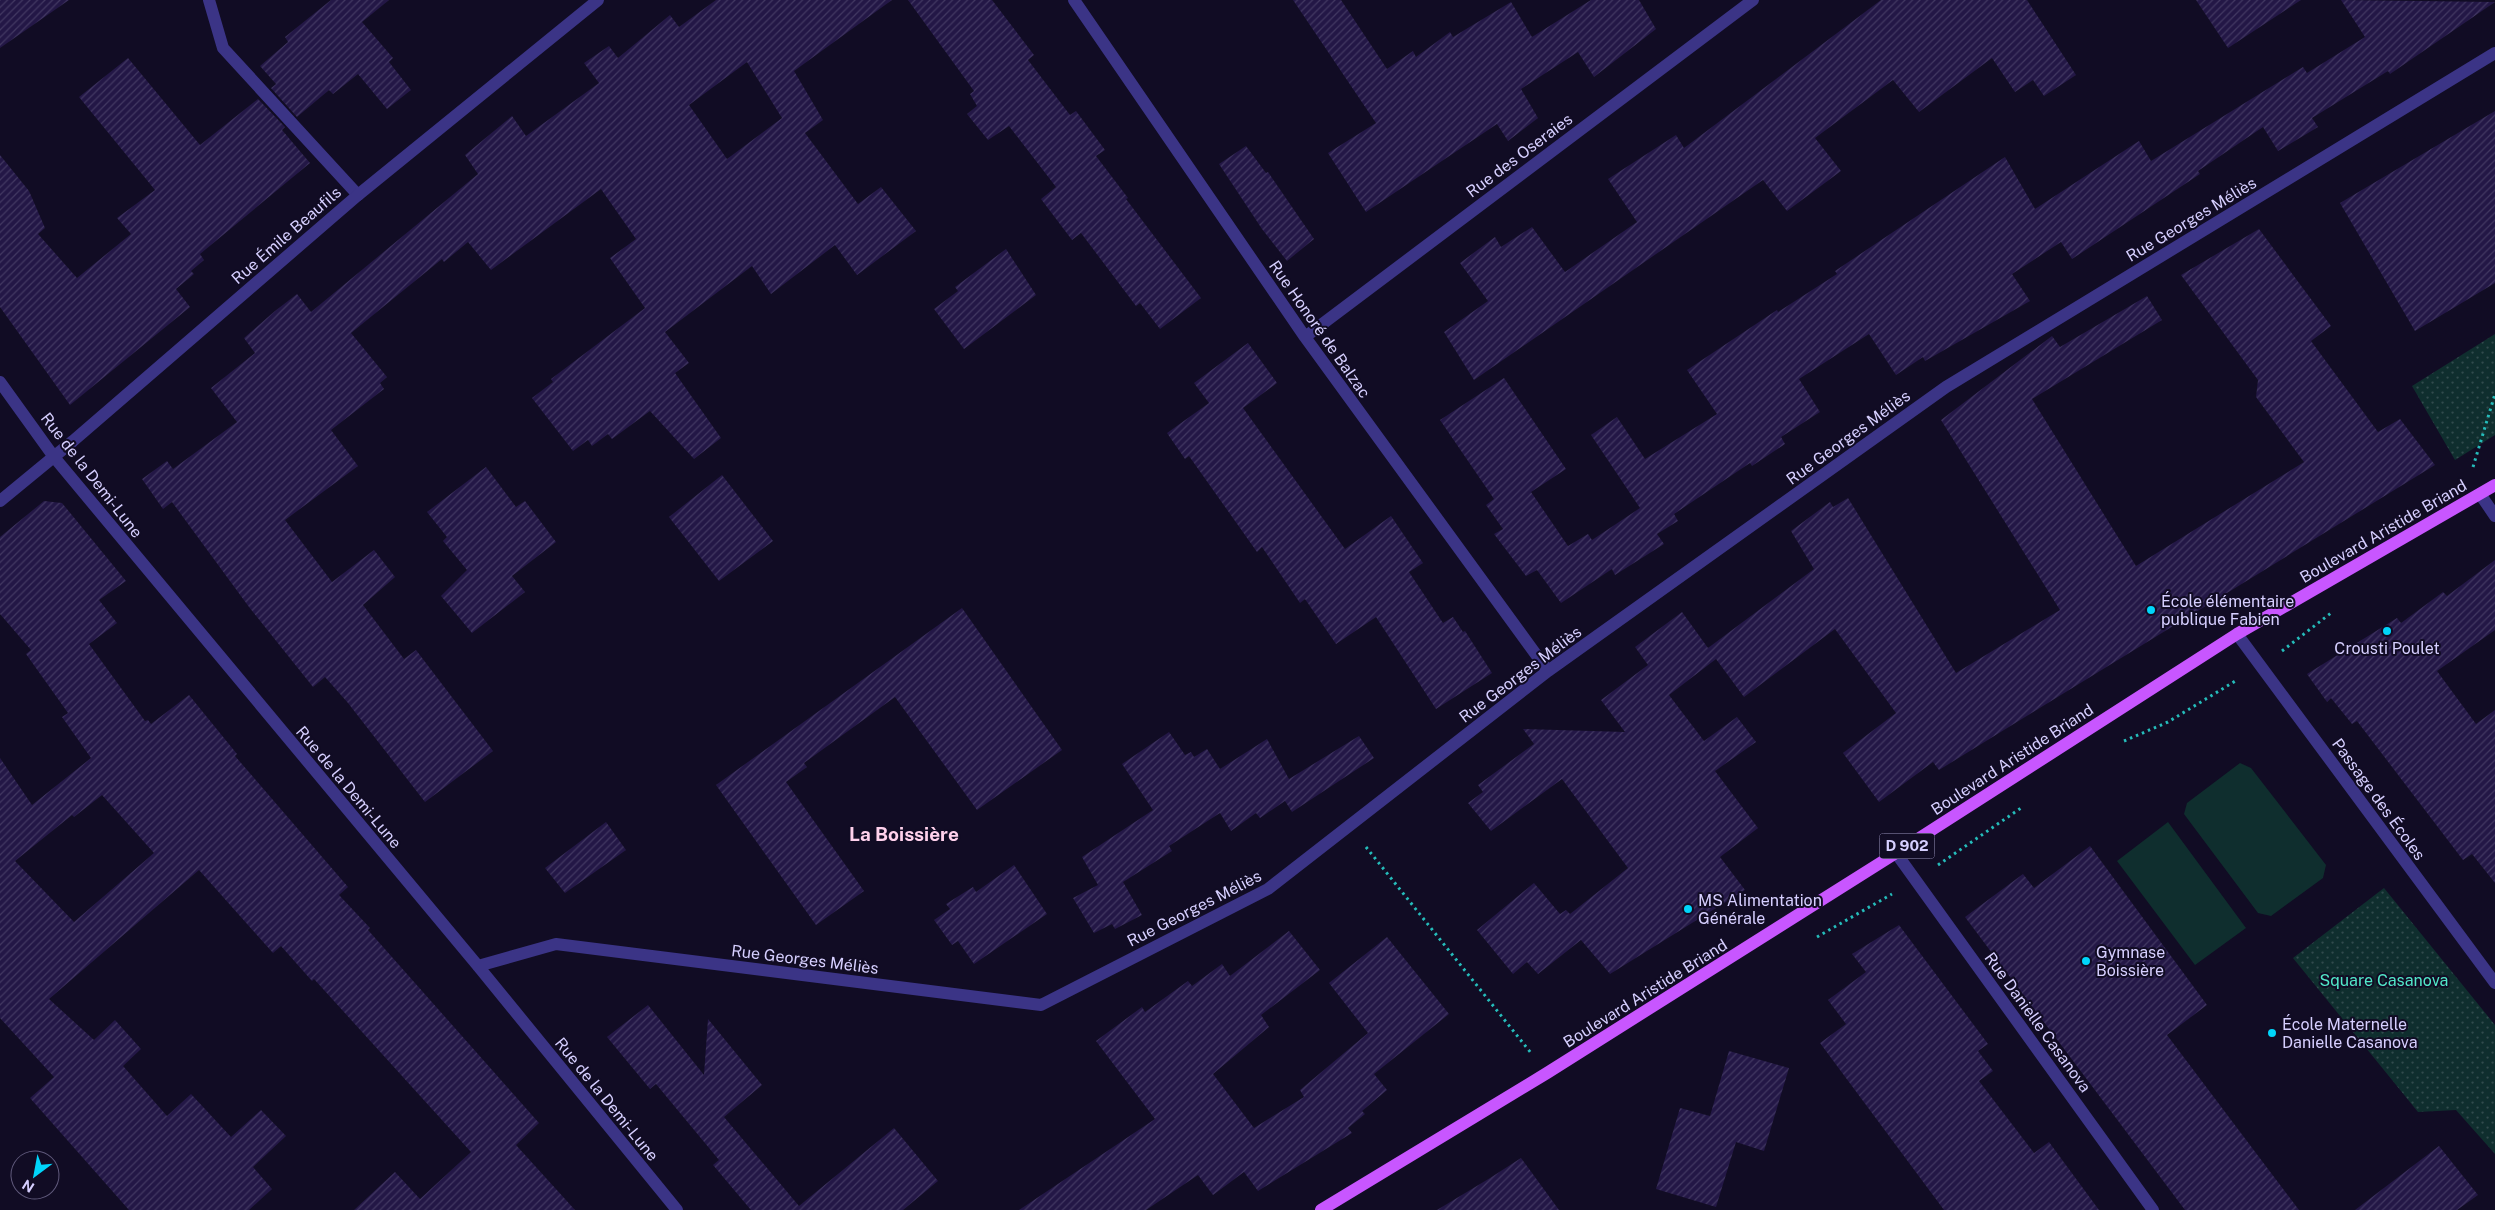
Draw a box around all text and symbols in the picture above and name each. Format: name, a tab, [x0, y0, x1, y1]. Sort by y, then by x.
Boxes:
street label: Rue des Oseraies	[1463, 109, 1576, 201]
street label: Rue Georges Méliès	[2123, 173, 2260, 266]
street label: Rue Émile Beaufils	[227, 182, 345, 288]
street label: Rue Honoré de Balzac	[1265, 257, 1374, 402]
street label: Rue Georges Méliès	[1783, 386, 1914, 489]
street label: Rue de la Demi-Lune	[37, 409, 146, 542]
street label: Boulevard Aristide Briand	[2296, 476, 2470, 587]
place label: École élémentaire publique Fabien	[2161, 591, 2294, 629]
marker: École élémentaire publique Fabien	[2145, 604, 2157, 616]
street label: Rue Georges Méliès	[1455, 622, 1585, 727]
marker: Crousti Poulet	[2381, 625, 2393, 637]
place label: Crousti Poulet	[2334, 639, 2440, 658]
street label: Boulevard Aristide Briand	[1928, 700, 2097, 819]
street label: Rue de la Demi-Lune	[292, 722, 405, 852]
street label: Passage des Écoles	[2328, 734, 2430, 864]
district label: La Boissière	[849, 823, 959, 845]
road number: D 902	[1880, 834, 1934, 858]
street label: Rue Georges Méliès	[1124, 866, 1265, 951]
place label: MS Alimentation Générale	[1698, 891, 1822, 928]
marker: MS Alimentation Générale	[1682, 903, 1694, 915]
street label: Boulevard Aristide Briand	[1560, 935, 1731, 1052]
street label: Rue Georges Méliès	[730, 941, 880, 978]
place label: Gymnase Boissière	[2096, 943, 2165, 980]
street label: Rue Danielle Casanova	[1980, 949, 2095, 1096]
marker: Gymnase Boissière	[2080, 955, 2092, 967]
park label: Square Casanova	[2320, 971, 2448, 990]
place label: École Maternelle Danielle Casanova	[2282, 1014, 2418, 1052]
marker: École Maternelle Danielle Casanova	[2266, 1027, 2278, 1039]
street label: Rue de la Demi-Lune	[551, 1034, 662, 1165]
north arrow	[10, 1150, 60, 1200]
text: N	[19, 1176, 37, 1196]

